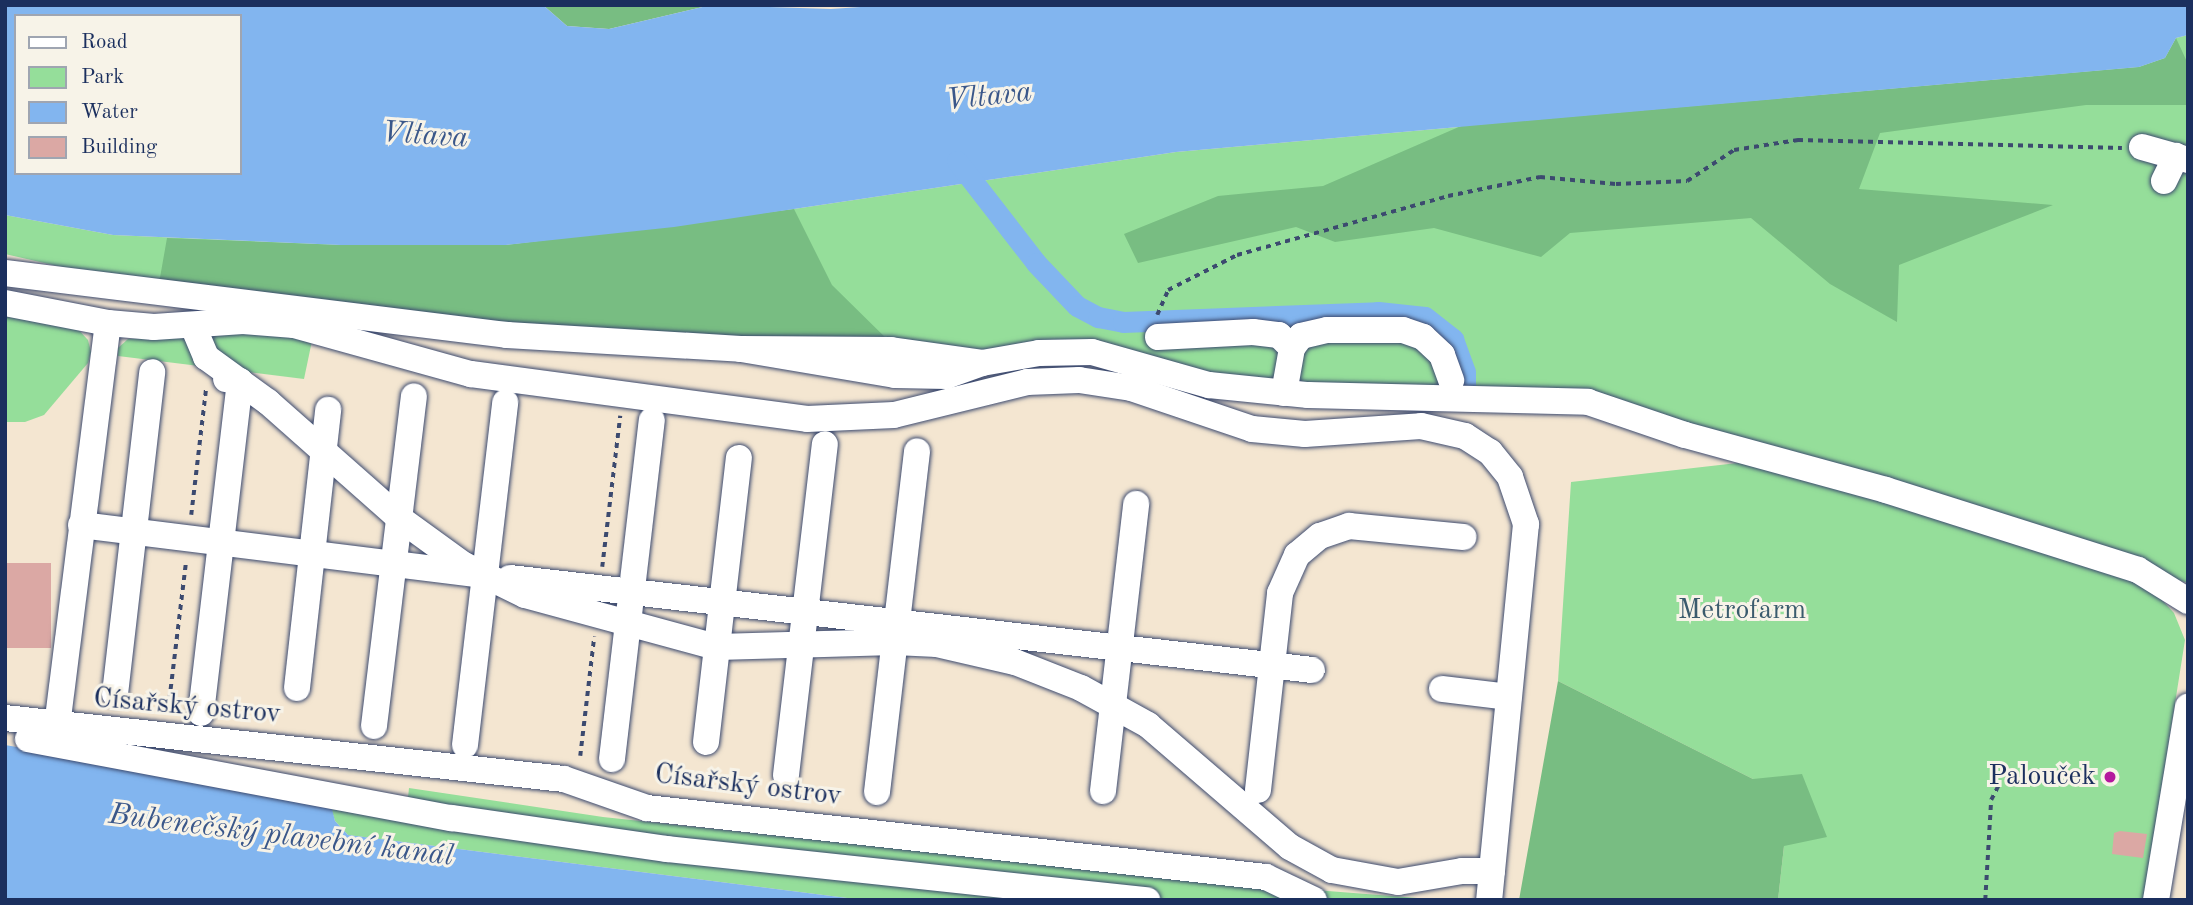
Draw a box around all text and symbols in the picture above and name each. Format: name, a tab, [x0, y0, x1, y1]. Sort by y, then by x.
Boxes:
legend	[14, 14, 242, 175]
text: Road	[81, 32, 128, 53]
text: Park	[81, 67, 124, 88]
water label: Vltava	[944, 75, 1034, 119]
text: Water	[81, 102, 138, 123]
water label: Vltava	[381, 115, 469, 157]
text: Building	[81, 137, 157, 158]
park label: Metrofarm	[1678, 594, 1806, 628]
street label: Císařský ostrov	[92, 682, 282, 732]
street label: Císařský ostrov	[653, 758, 843, 814]
place label: Palouček	[1988, 760, 2096, 794]
marker: Palouček	[2102, 769, 2118, 785]
water label: Bubenečský plavební kanál	[106, 797, 456, 875]

